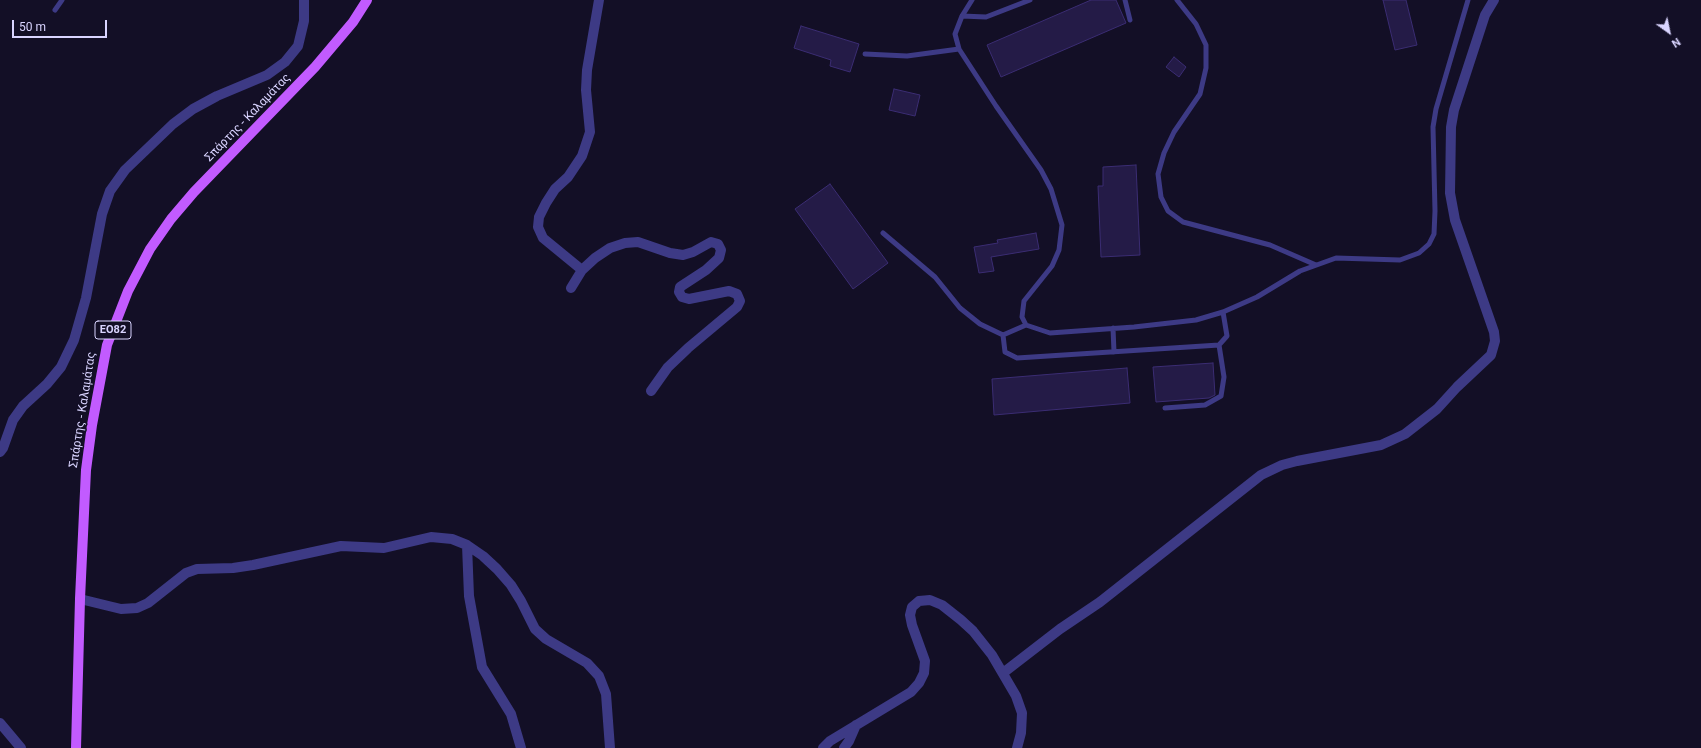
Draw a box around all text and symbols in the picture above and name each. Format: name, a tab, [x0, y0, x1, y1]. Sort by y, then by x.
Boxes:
scale bar	[14, 12, 109, 38]
north arrow	[1649, 12, 1689, 52]
text: 50 m	[19, 20, 46, 34]
text: N	[1669, 35, 1683, 50]
street label: Σπάρτης - Καλαμάτας	[202, 71, 294, 165]
road number: ΕΟ82	[95, 321, 131, 339]
street label: Σπάρτης - Καλαμάτας	[67, 351, 99, 469]

